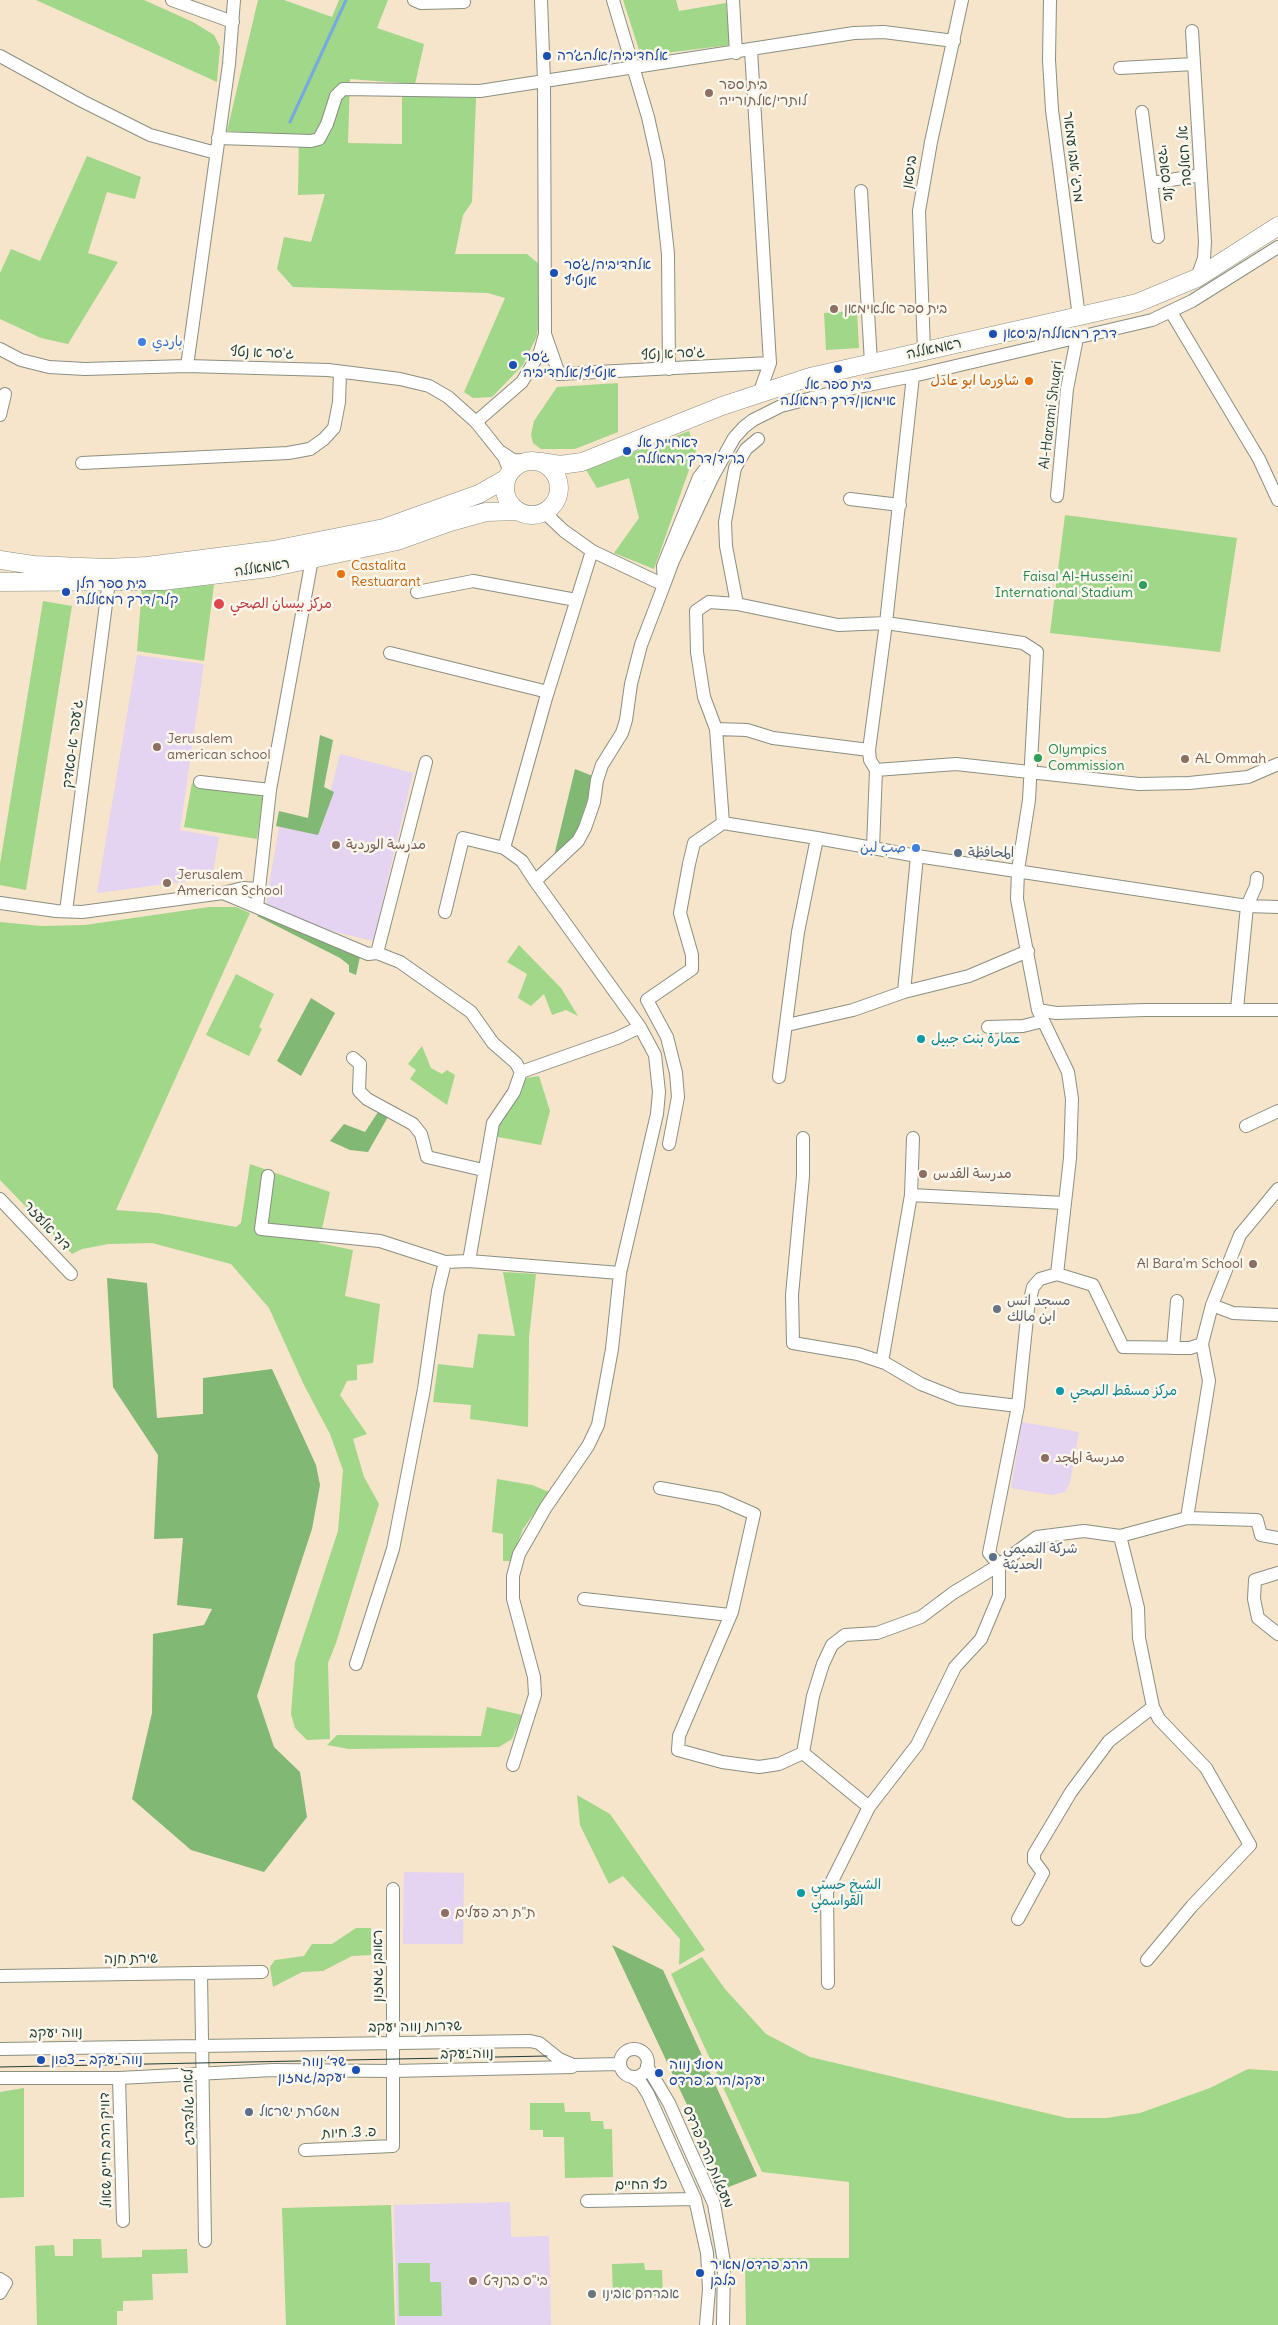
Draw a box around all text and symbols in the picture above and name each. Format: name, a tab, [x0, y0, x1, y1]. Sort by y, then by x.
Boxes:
place label: אלחדיביה/אלהג׳רה	[557, 48, 668, 64]
marker: אלחדיביה/אלהג׳רה	[541, 50, 553, 62]
place label: בית ספר לותרי/אלתורייה	[719, 77, 807, 110]
marker: בית ספר לותרי/אלתורייה	[703, 87, 715, 99]
street label: מרג' אבו עמאר	[1059, 110, 1087, 204]
street label: אל חאלסה	[1174, 125, 1196, 187]
street label: אל סאפדי	[1153, 144, 1177, 202]
street label: ביסאן	[899, 154, 921, 190]
place label: אלחדיביה/ג׳סר אנטיף	[564, 257, 651, 290]
marker: אלחדיביה/ג׳סר אנטיף	[548, 267, 560, 279]
place label: בית ספר אלאימאן	[844, 301, 947, 317]
marker: בית ספר אלאימאן	[828, 303, 840, 315]
place label: דרך רמאללה/ביסאן	[1003, 326, 1117, 342]
marker: דרך רמאללה/ביסאן	[987, 328, 999, 340]
place label: باردي	[152, 334, 183, 350]
street label: ראמאללה	[905, 335, 963, 363]
marker: باردي	[136, 336, 148, 348]
street label: ג'סר א נטף	[230, 343, 294, 363]
street label: ג'סר א נטף	[641, 344, 705, 364]
place label: ג׳סר אנטיף/אלחדיביה	[523, 349, 616, 382]
marker: ג׳סר אנטיף/אלחדיביה	[507, 359, 519, 371]
street label: Al-Harami Shuqri	[1036, 360, 1066, 470]
marker: בית ספר אל אימאן/דרך רמאללה	[832, 363, 844, 375]
place label: شاورما ابو عادل	[930, 373, 1019, 389]
marker: شاورما ابو عادل	[1023, 375, 1035, 387]
place label: בית ספר אל אימאן/דרך רמאללה	[780, 377, 896, 410]
place label: דאחיית אל בריד/דרך רמאללה	[637, 435, 745, 468]
marker: דאחיית אל בריד/דרך רמאללה	[621, 445, 633, 457]
street label: ראמאללה	[233, 555, 291, 581]
place label: Castalita Restuarant	[351, 558, 421, 590]
marker: Castalita Restuarant	[335, 568, 347, 580]
place label: Faisal Al-Husseini International Stadium	[995, 569, 1133, 602]
place label: בית ספר הלן קלר/דרך רמאללה	[76, 576, 178, 608]
marker: Faisal Al-Husseini International Stadium	[1137, 579, 1149, 591]
marker: בית ספר הלן קלר/דרך רמאללה	[60, 586, 72, 598]
place label: مركز بيسان الصحي	[230, 596, 332, 612]
marker: مركز بيسان الصحي	[212, 597, 226, 611]
street label: ג'עפר א-סאדק	[59, 699, 87, 789]
place label: Jerusalem american school	[167, 731, 271, 764]
marker: Jerusalem american school	[151, 741, 163, 753]
place label: Olympics Commission	[1048, 742, 1124, 774]
place label: AL Ommah	[1195, 751, 1266, 767]
marker: Olympics Commission	[1032, 752, 1044, 764]
marker: AL Ommah	[1179, 753, 1191, 765]
place label: مدرسة الوردية	[346, 837, 426, 853]
marker: مدرسة الوردية	[330, 839, 342, 851]
place label: صب لبن	[860, 840, 906, 856]
marker: صب لبن	[910, 842, 922, 854]
place label: المحافظة	[968, 845, 1014, 861]
marker: المحافظة	[952, 847, 964, 859]
place label: Jerusalem American School	[177, 867, 283, 900]
marker: Jerusalem American School	[161, 877, 173, 889]
place label: عمارة بنت جبيل	[931, 1031, 1021, 1047]
marker: عمارة بنت جبيل	[915, 1033, 927, 1045]
place label: مدرسة القدس	[933, 1166, 1012, 1182]
marker: مدرسة القدس	[917, 1168, 929, 1180]
street label: דוד אלעזר	[20, 1198, 74, 1254]
place label: Al Bara'm School	[1137, 1256, 1243, 1272]
marker: Al Bara'm School	[1247, 1258, 1259, 1270]
place label: مسجد انس ابن مالك	[1007, 1293, 1070, 1325]
marker: مسجد انس ابن مالك	[991, 1303, 1003, 1315]
place label: مركز مسقط الصحي	[1070, 1383, 1177, 1399]
marker: مركز مسقط الصحي	[1054, 1385, 1066, 1397]
place label: مدرسة المجد	[1055, 1450, 1125, 1466]
marker: مدرسة المجد	[1039, 1452, 1051, 1464]
place label: شركة التميمي الحديثة	[1003, 1541, 1078, 1574]
marker: شركة التميمي الحديثة	[987, 1551, 999, 1563]
place label: الشيخ حسني القواسمي	[811, 1877, 881, 1910]
marker: الشيخ حسني القواسمي	[795, 1887, 807, 1899]
place label: ת"ת רב פעלים	[455, 1905, 536, 1921]
marker: ת"ת רב פעלים	[439, 1907, 451, 1919]
street label: ראובן גמזון	[370, 1930, 386, 2002]
street label: שירת חנה	[104, 1950, 158, 1968]
street label: שדרות נווה יעקב	[368, 2018, 462, 2036]
street label: נווה יעקב	[29, 2024, 83, 2042]
street label: נווה יעקב	[440, 2045, 494, 2063]
place label: נווה יעקב – צפון	[51, 2052, 143, 2068]
marker: נווה יעקב – צפון	[35, 2054, 47, 2066]
place label: שד׳ נווה יעקב/גמזון	[278, 2054, 346, 2086]
place label: מסוף נווה יעקב/הרב פרדס	[669, 2057, 765, 2090]
marker: שד׳ נווה יעקב/גמזון	[350, 2064, 362, 2076]
marker: מסוף נווה יעקב/הרב פרדס	[653, 2067, 665, 2079]
street label: לאה גולדברג	[180, 2068, 198, 2146]
street label: דוויק הרב חיים שאול	[97, 2092, 115, 2208]
street label: מעגלות הרב פרדס	[679, 2103, 737, 2211]
place label: משטרת ישראל	[259, 2104, 340, 2120]
marker: משטרת ישראל	[243, 2106, 255, 2118]
street label: פ. צ. חיות	[321, 2124, 377, 2142]
street label: כף החיים	[614, 2176, 668, 2194]
place label: הרב פרדס/מאיר בלבן	[710, 2257, 808, 2290]
marker: הרב פרדס/מאיר בלבן	[694, 2267, 706, 2279]
place label: בי"ס ברנדט	[483, 2273, 548, 2289]
marker: בי"ס ברנדט	[467, 2275, 479, 2287]
place label: אברהם אבינו	[602, 2286, 679, 2302]
marker: אברהם אבינו	[586, 2288, 598, 2300]

